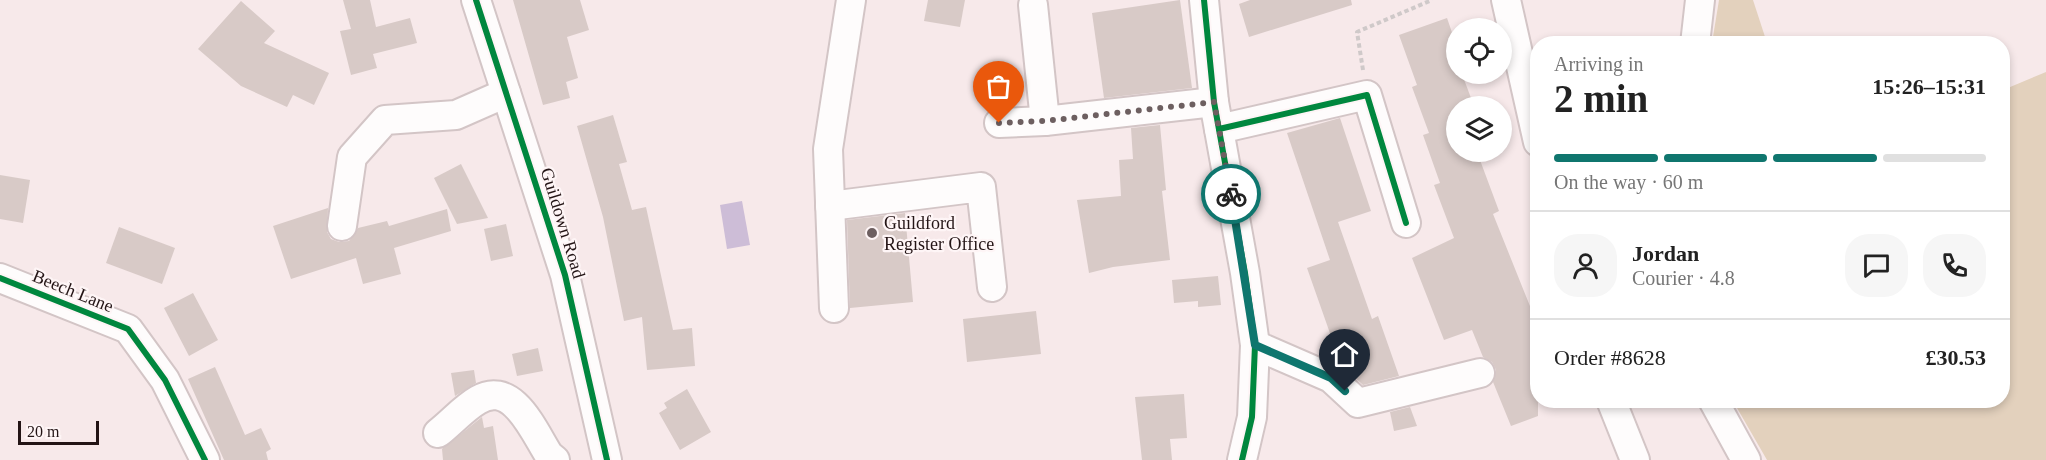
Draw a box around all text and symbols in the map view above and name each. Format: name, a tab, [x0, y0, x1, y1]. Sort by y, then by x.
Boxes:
map controls	[1446, 18, 1512, 162]
button: locate	[1446, 18, 1512, 84]
text: Arriving in	[1554, 53, 1643, 75]
pin	[973, 61, 1024, 123]
icon: bag	[982, 70, 1015, 103]
text: 15:26–15:31	[1872, 74, 1986, 99]
text: 2 min	[1554, 77, 1648, 120]
button: layers	[1446, 96, 1512, 162]
courier	[1201, 164, 1261, 224]
street label: Guildown Road	[537, 165, 589, 281]
text: On the way · 60 m	[1554, 171, 1703, 193]
icon: bike	[1215, 178, 1248, 211]
place label: Guildford Register Office	[884, 213, 994, 254]
marker: Guildford Register Office	[865, 226, 879, 240]
button: person	[1554, 234, 1617, 297]
button: chat	[1845, 234, 1908, 297]
button: phone	[1923, 234, 1986, 297]
text: Jordan	[1632, 241, 1699, 266]
street label: Beech Lane	[30, 266, 116, 316]
text: Courier · 4.8	[1632, 267, 1735, 289]
pin	[1319, 329, 1370, 391]
icon: home	[1328, 338, 1361, 371]
text: Order #8628	[1554, 345, 1666, 370]
text: £30.53	[1926, 345, 1986, 370]
scale bar	[18, 418, 99, 446]
text: 20 m	[27, 423, 59, 440]

